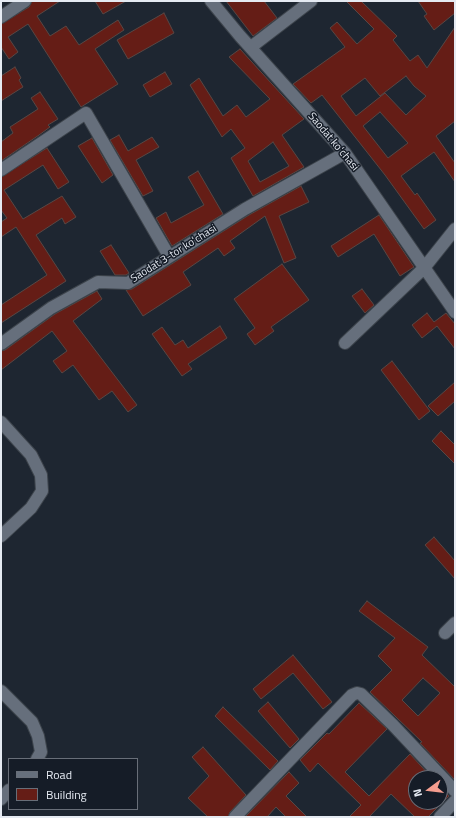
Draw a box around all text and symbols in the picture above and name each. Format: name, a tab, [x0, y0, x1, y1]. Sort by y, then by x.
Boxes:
street label: Saodat koʻchasi	[305, 110, 361, 174]
street label: Saodat 3-tor koʻchasi	[129, 222, 219, 286]
legend	[8, 758, 138, 810]
text: Road	[46, 765, 72, 784]
north arrow	[408, 770, 448, 810]
text: Building	[46, 785, 87, 804]
text: N	[409, 787, 426, 799]

